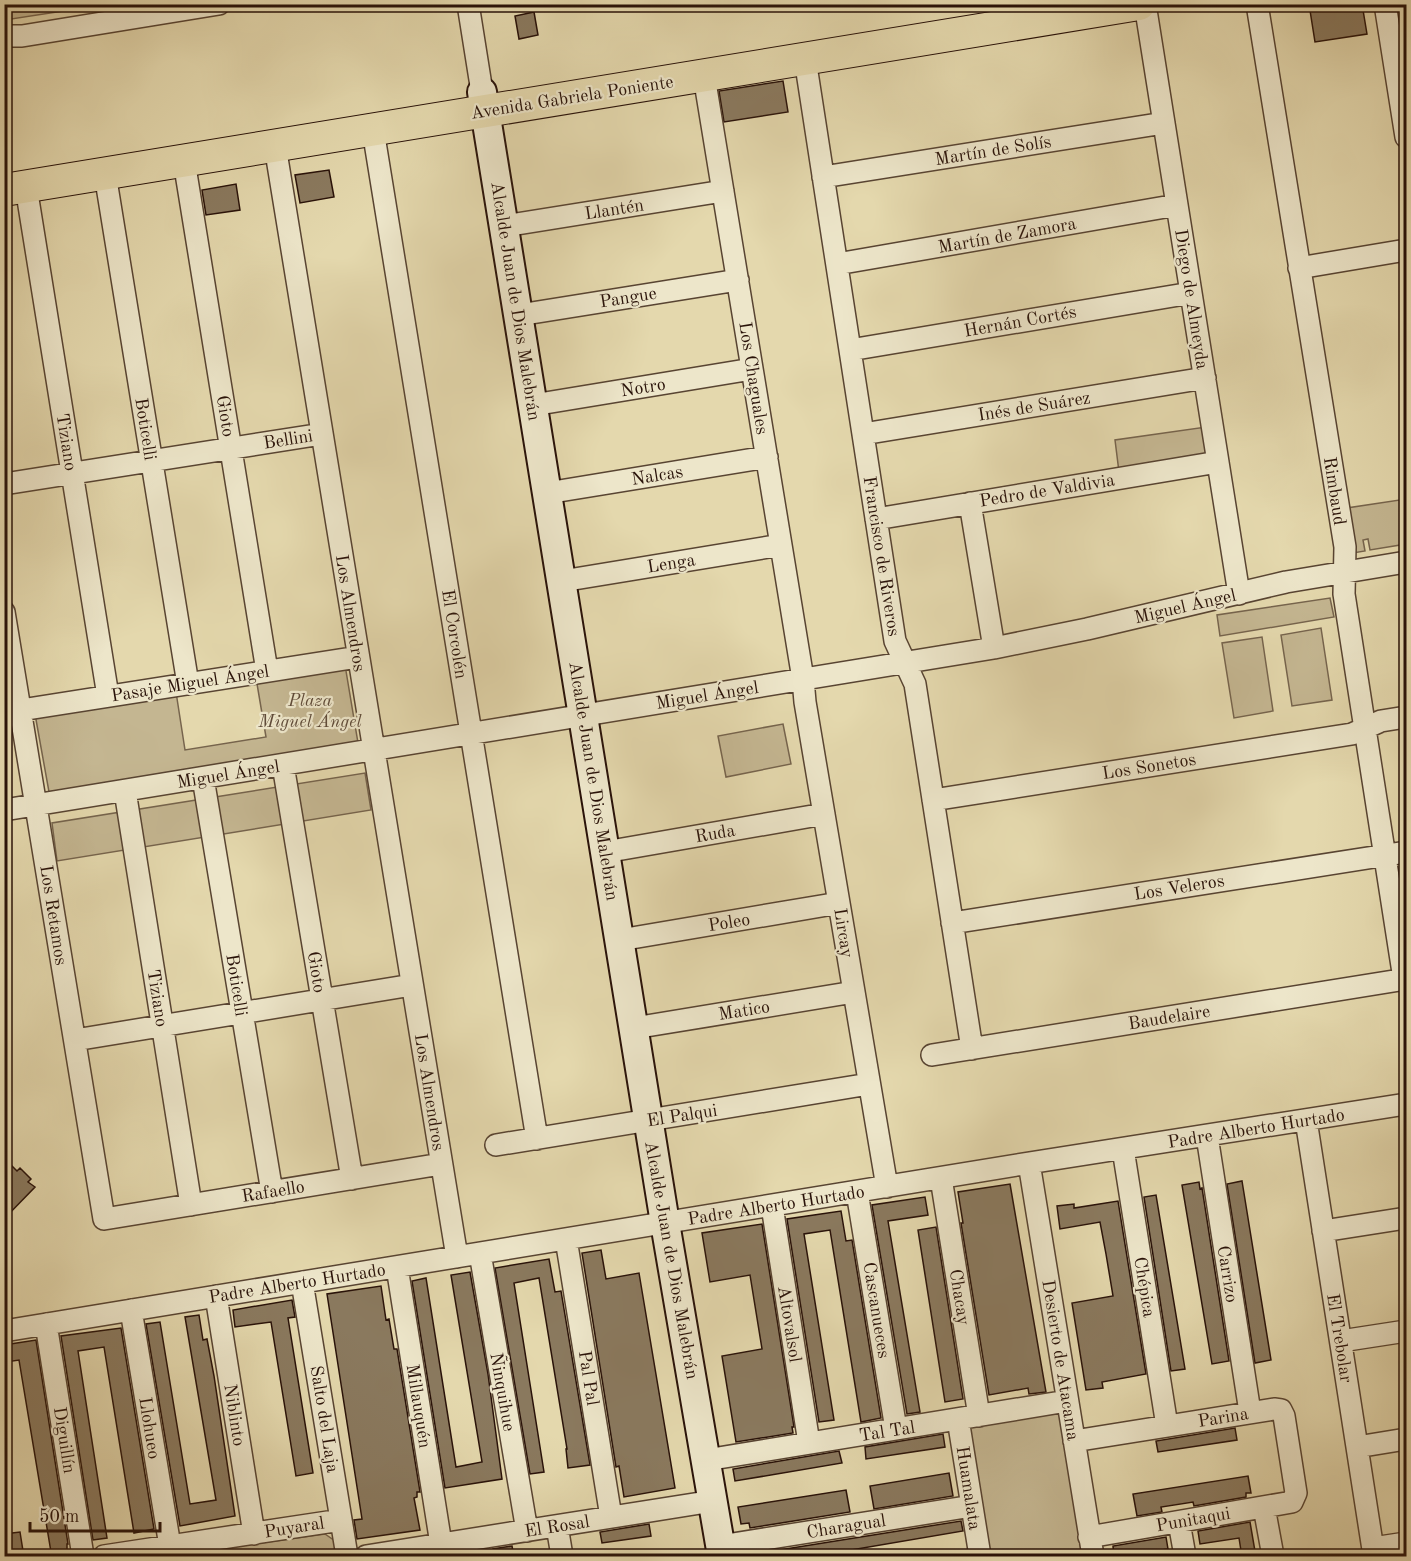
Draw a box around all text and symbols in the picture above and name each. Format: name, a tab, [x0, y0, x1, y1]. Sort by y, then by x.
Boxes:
street label: Avenida Gabriela Poniente	[469, 73, 675, 123]
street label: Martín de Solís	[934, 133, 1053, 169]
street label: Alcalde Juan de Dios Malebrán	[487, 180, 543, 422]
street label: Llantén	[583, 196, 645, 224]
street label: Martín de Zamora	[937, 215, 1078, 257]
street label: Diego de Almeyda	[1171, 228, 1211, 371]
street label: Pangue	[598, 285, 658, 311]
street label: Hernán Cortés	[962, 303, 1078, 341]
street label: Los Chaguales	[735, 321, 771, 436]
street label: Notro	[619, 376, 667, 400]
street label: Inés de Suárez	[976, 389, 1092, 425]
street label: Gioto	[213, 394, 237, 438]
street label: Boticelli	[131, 397, 159, 462]
street label: Tiziano	[53, 412, 79, 472]
street label: Bellini	[262, 427, 314, 453]
street label: Rimbaud	[1320, 456, 1348, 527]
street label: Nalcas	[630, 463, 685, 489]
street label: Pedro de Valdivia	[978, 471, 1116, 511]
street label: Francisco de Riveros	[859, 475, 903, 638]
street label: Lenga	[646, 551, 697, 577]
street label: Los Almendros	[332, 553, 368, 673]
street label: Miguel Ángel	[1132, 583, 1238, 627]
street label: El Corcolén	[438, 588, 470, 680]
street label: Pasaje Miguel Ángel	[109, 659, 271, 705]
street label: Alcalde Juan de Dios Malebrán	[565, 660, 621, 902]
street label: Miguel Ángel	[654, 675, 760, 713]
park label: Plaza Miguel Ángel	[257, 692, 362, 731]
street label: Los Sonetos	[1101, 751, 1198, 783]
street label: Miguel Ángel	[175, 754, 281, 792]
street label: Ruda	[694, 822, 737, 846]
street label: Los Retamos	[36, 864, 70, 967]
street label: Los Veleros	[1133, 872, 1226, 904]
street label: Lircay	[830, 907, 856, 960]
street label: Poleo	[707, 911, 752, 935]
street label: Gioto	[304, 950, 328, 994]
street label: Boticelli	[222, 953, 250, 1018]
street label: Tiziano	[144, 968, 170, 1028]
street label: Matico	[717, 998, 771, 1024]
street label: Baudelaire	[1127, 1003, 1211, 1033]
street label: Los Almendros	[411, 1032, 447, 1152]
street label: El Palqui	[646, 1102, 719, 1130]
street label: Padre Alberto Hurtado	[1166, 1106, 1346, 1152]
street label: Alcalde Juan de Dios Malebrán	[641, 1140, 701, 1381]
street label: Rafaello	[240, 1178, 306, 1206]
street label: Padre Alberto Hurtado	[686, 1183, 866, 1229]
street label: Carrizo	[1214, 1244, 1240, 1304]
street label: Chépica	[1130, 1256, 1158, 1319]
street label: Padre Alberto Hurtado	[207, 1261, 387, 1307]
street label: Cascanueces	[860, 1261, 893, 1360]
street label: Chacay	[946, 1268, 972, 1327]
street label: Desierto de Atacama	[1038, 1278, 1082, 1442]
street label: Altovalsol	[774, 1285, 804, 1364]
street label: El Trebolar	[1323, 1292, 1355, 1385]
street label: Pal Pal	[575, 1349, 601, 1407]
street label: Ñinquihue	[486, 1351, 523, 1433]
street label: Millauquén	[402, 1363, 434, 1450]
street label: Salto del Laja	[307, 1364, 341, 1474]
street label: Niblinto	[220, 1383, 248, 1448]
street label: Llohueo	[135, 1396, 163, 1460]
street label: Diguillín	[50, 1405, 78, 1475]
street label: Parina	[1196, 1405, 1250, 1431]
street label: Tal Tal	[858, 1419, 917, 1445]
street label: Huamalata	[952, 1445, 984, 1532]
scale bar	[30, 1495, 160, 1533]
street label: Punitaqui	[1155, 1505, 1232, 1535]
text: 50 m	[39, 1508, 79, 1526]
street label: Charagual	[805, 1512, 887, 1542]
street label: El Rosal	[523, 1513, 591, 1541]
street label: Puyaral	[263, 1514, 326, 1542]

